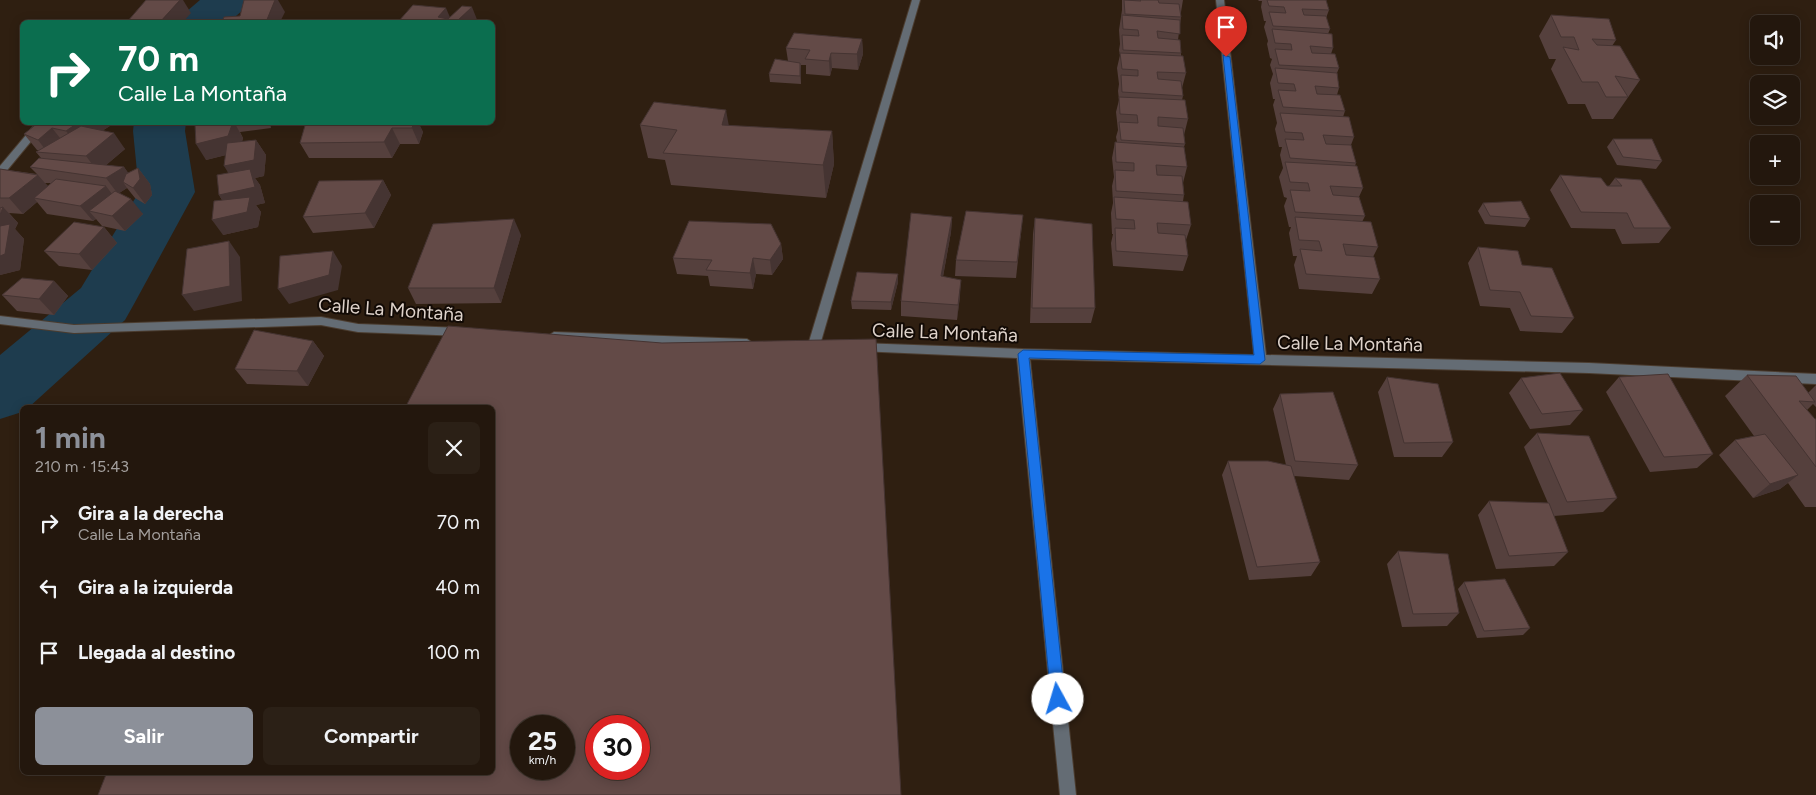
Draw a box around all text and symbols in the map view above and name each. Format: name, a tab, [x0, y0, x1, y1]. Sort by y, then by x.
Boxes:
pin	[1205, 6, 1247, 57]
icon: arrive	[1212, 13, 1240, 41]
map controls	[1750, 15, 1800, 245]
button: sound	[1750, 15, 1800, 65]
text: 70 m	[118, 38, 199, 80]
icon: right	[35, 40, 100, 105]
button: layers	[1750, 75, 1800, 125]
text: Calle La Montaña	[118, 80, 287, 107]
button: +	[1750, 135, 1800, 185]
button: −	[1750, 195, 1800, 245]
street label: Calle La Montaña	[317, 293, 465, 326]
street label: Calle La Montaña	[872, 318, 1018, 347]
street label: Calle La Montaña	[1277, 331, 1423, 356]
text: 1 min	[35, 419, 106, 456]
button: close	[428, 422, 480, 474]
text: 210 m · 15:43	[35, 457, 129, 476]
text: Gira a la derecha	[78, 502, 224, 525]
icon: right	[35, 509, 63, 537]
text: 70 m	[437, 511, 480, 534]
text: Calle La Montaña	[78, 525, 201, 544]
icon: left	[35, 574, 63, 602]
text: Gira a la izquierda	[78, 576, 233, 599]
text: 40 m	[435, 576, 480, 599]
icon: arrive	[35, 639, 63, 667]
text: Llegada al destino	[78, 641, 235, 664]
text: 100 m	[427, 641, 480, 664]
position arrow	[1031, 672, 1083, 724]
button: Salir	[35, 707, 253, 765]
button: Compartir	[263, 707, 480, 765]
speed limit sign: 30	[585, 715, 650, 780]
text: 25	[528, 726, 557, 756]
text: km/h	[529, 753, 556, 767]

